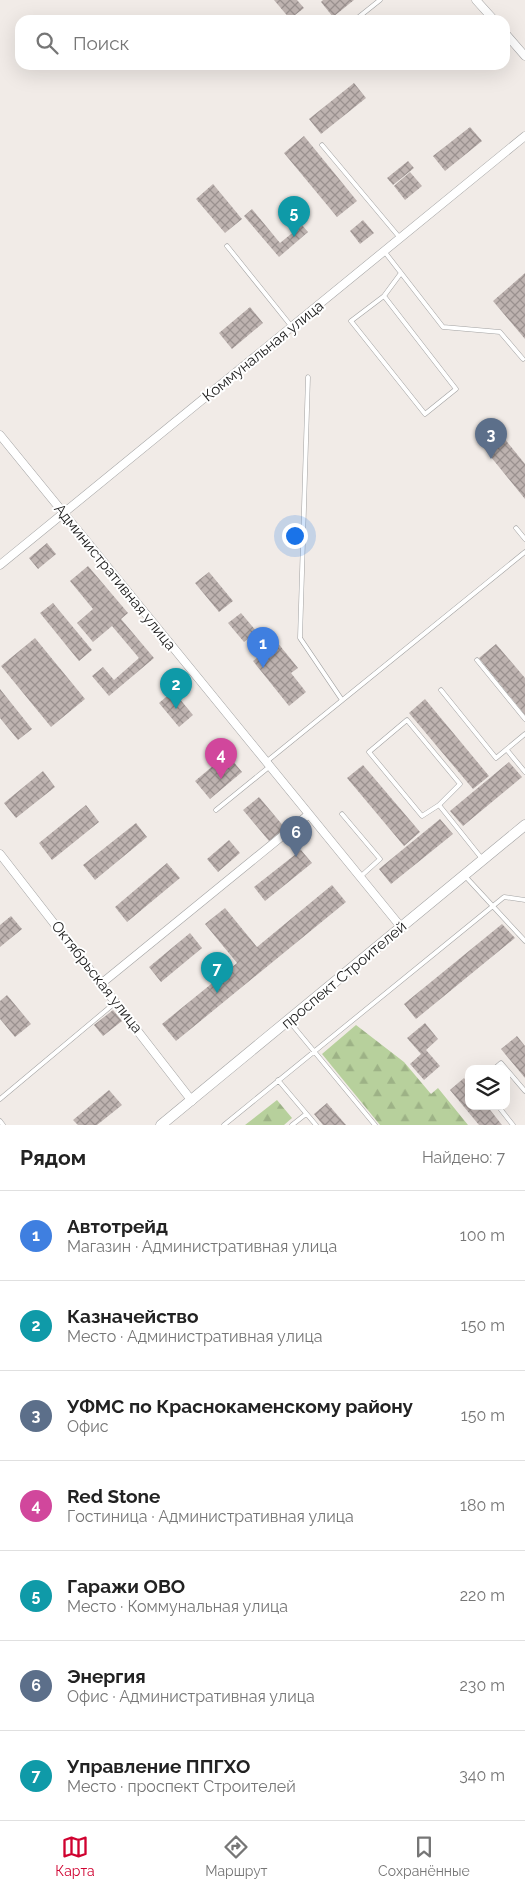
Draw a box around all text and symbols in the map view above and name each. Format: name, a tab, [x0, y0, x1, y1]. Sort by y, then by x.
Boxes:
search box	[15, 15, 510, 70]
icon: search	[33, 29, 61, 57]
text: Поиск	[73, 32, 129, 54]
pin: 5	[278, 196, 310, 237]
street label: Коммунальная улица	[199, 297, 327, 405]
pin: 3	[475, 418, 507, 459]
street label: Административная улица	[50, 500, 180, 654]
your location	[282, 523, 308, 549]
pin: 1	[247, 627, 279, 668]
pin: 2	[160, 668, 192, 709]
pin: 4	[205, 738, 237, 779]
pin: 6	[280, 816, 312, 857]
street label: Октябрьская улица	[48, 917, 146, 1037]
street label: проспект Строителей	[278, 917, 410, 1033]
pin: 7	[201, 952, 233, 993]
map controls	[465, 1065, 510, 1110]
button: layers	[465, 1065, 510, 1110]
text: Рядом	[20, 1145, 86, 1170]
text: Найдено: 7	[422, 1148, 505, 1167]
text: Автотрейд	[67, 1215, 168, 1237]
text: 1	[32, 1226, 40, 1245]
text: 100 m	[460, 1226, 505, 1245]
text: Магазин · Административная улица	[67, 1237, 337, 1256]
text: Казначейство	[67, 1305, 199, 1327]
text: 2	[31, 1316, 41, 1335]
text: 150 m	[461, 1316, 505, 1335]
text: Место · Административная улица	[67, 1327, 322, 1346]
text: УФМС по Краснокаменскому району	[67, 1395, 413, 1417]
text: 3	[32, 1406, 40, 1425]
text: 150 m	[461, 1406, 505, 1425]
text: Офис	[67, 1417, 108, 1436]
text: Red Stone	[67, 1485, 160, 1507]
text: 4	[31, 1496, 41, 1515]
text: 180 m	[460, 1496, 505, 1515]
text: Гостиница · Административная улица	[67, 1507, 354, 1526]
text: Гаражи ОВО	[67, 1575, 185, 1597]
text: 5	[32, 1586, 40, 1605]
text: 220 m	[460, 1586, 505, 1605]
text: Место · Коммунальная улица	[67, 1597, 288, 1616]
text: Энергия	[67, 1665, 146, 1687]
text: 6	[31, 1676, 41, 1695]
text: 230 m	[460, 1676, 505, 1695]
text: Офис · Административная улица	[67, 1687, 315, 1706]
text: Управление ППГХО	[67, 1755, 250, 1777]
text: 7	[32, 1766, 40, 1785]
text: 340 m	[459, 1766, 505, 1785]
text: Место · проспект Строителей	[67, 1777, 296, 1796]
tab: Карта	[55, 1833, 95, 1879]
tab: Маршрут	[205, 1833, 268, 1879]
tab: Сохранённые	[378, 1833, 470, 1879]

